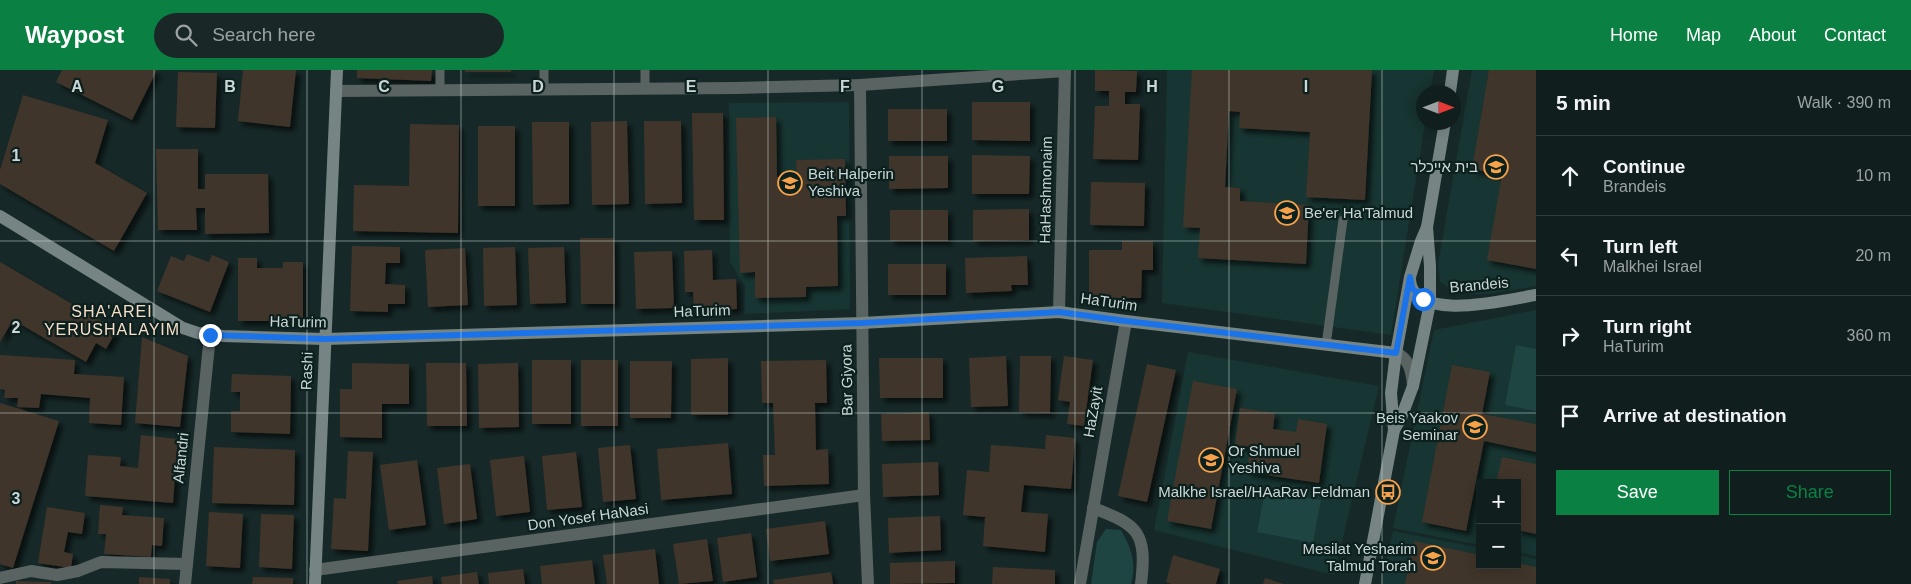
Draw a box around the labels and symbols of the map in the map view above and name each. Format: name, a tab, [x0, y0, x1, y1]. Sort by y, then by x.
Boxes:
text: A	[71, 78, 83, 95]
text: B	[224, 78, 236, 95]
text: C	[378, 78, 390, 95]
text: D	[532, 78, 544, 95]
text: E	[686, 78, 697, 95]
text: F	[840, 78, 850, 95]
text: G	[992, 78, 1004, 95]
text: H	[1146, 78, 1158, 95]
text: I	[1304, 78, 1308, 95]
north arrow	[1416, 85, 1461, 130]
street label: HaHashmonaim	[1036, 136, 1055, 244]
text: 1	[12, 147, 21, 164]
school or university icon: בית אייכלר	[1483, 154, 1509, 180]
place label: בית אייכלר	[1410, 158, 1478, 175]
place label: Beit Halperin Yeshiva	[808, 165, 894, 199]
school or university icon: Beit Halperin Yeshiva	[777, 170, 803, 196]
school or university icon: Be'er Ha'Talmud	[1274, 200, 1300, 226]
place label: Be'er Ha'Talmud	[1304, 204, 1413, 221]
street label: Brandeis	[1449, 273, 1509, 296]
route start	[1412, 288, 1435, 311]
street label: HaTurim	[1080, 289, 1138, 314]
street label: HaTurim	[673, 301, 731, 320]
district label: SHA'AREI YERUSHALAYIM	[44, 303, 180, 338]
street label: HaTurim	[269, 313, 327, 330]
text: 2	[12, 319, 21, 336]
route end	[199, 324, 222, 347]
street label: Bar Giyora	[837, 343, 856, 416]
street label: Rashi	[297, 352, 316, 390]
street label: HaZayit	[1080, 384, 1106, 439]
place label: Beis Yaakov Seminar	[1376, 409, 1458, 443]
school or university icon: Beis Yaakov Seminar	[1462, 414, 1488, 440]
street label: Alfandri	[169, 432, 192, 484]
place label: Or Shmuel Yeshiva	[1228, 442, 1300, 476]
school or university icon: Or Shmuel Yeshiva	[1198, 447, 1224, 473]
bus stop icon: Malkhe Israel/HAaRav Feldman	[1375, 479, 1401, 505]
place label: Malkhe Israel/HAaRav Feldman	[1158, 483, 1370, 500]
text: 3	[12, 490, 21, 507]
street label: Don Yosef HaNasi	[526, 500, 649, 533]
place label: Mesilat Yesharim Talmud Torah	[1303, 540, 1416, 574]
school or university icon: Mesilat Yesharim Talmud Torah	[1420, 545, 1446, 571]

